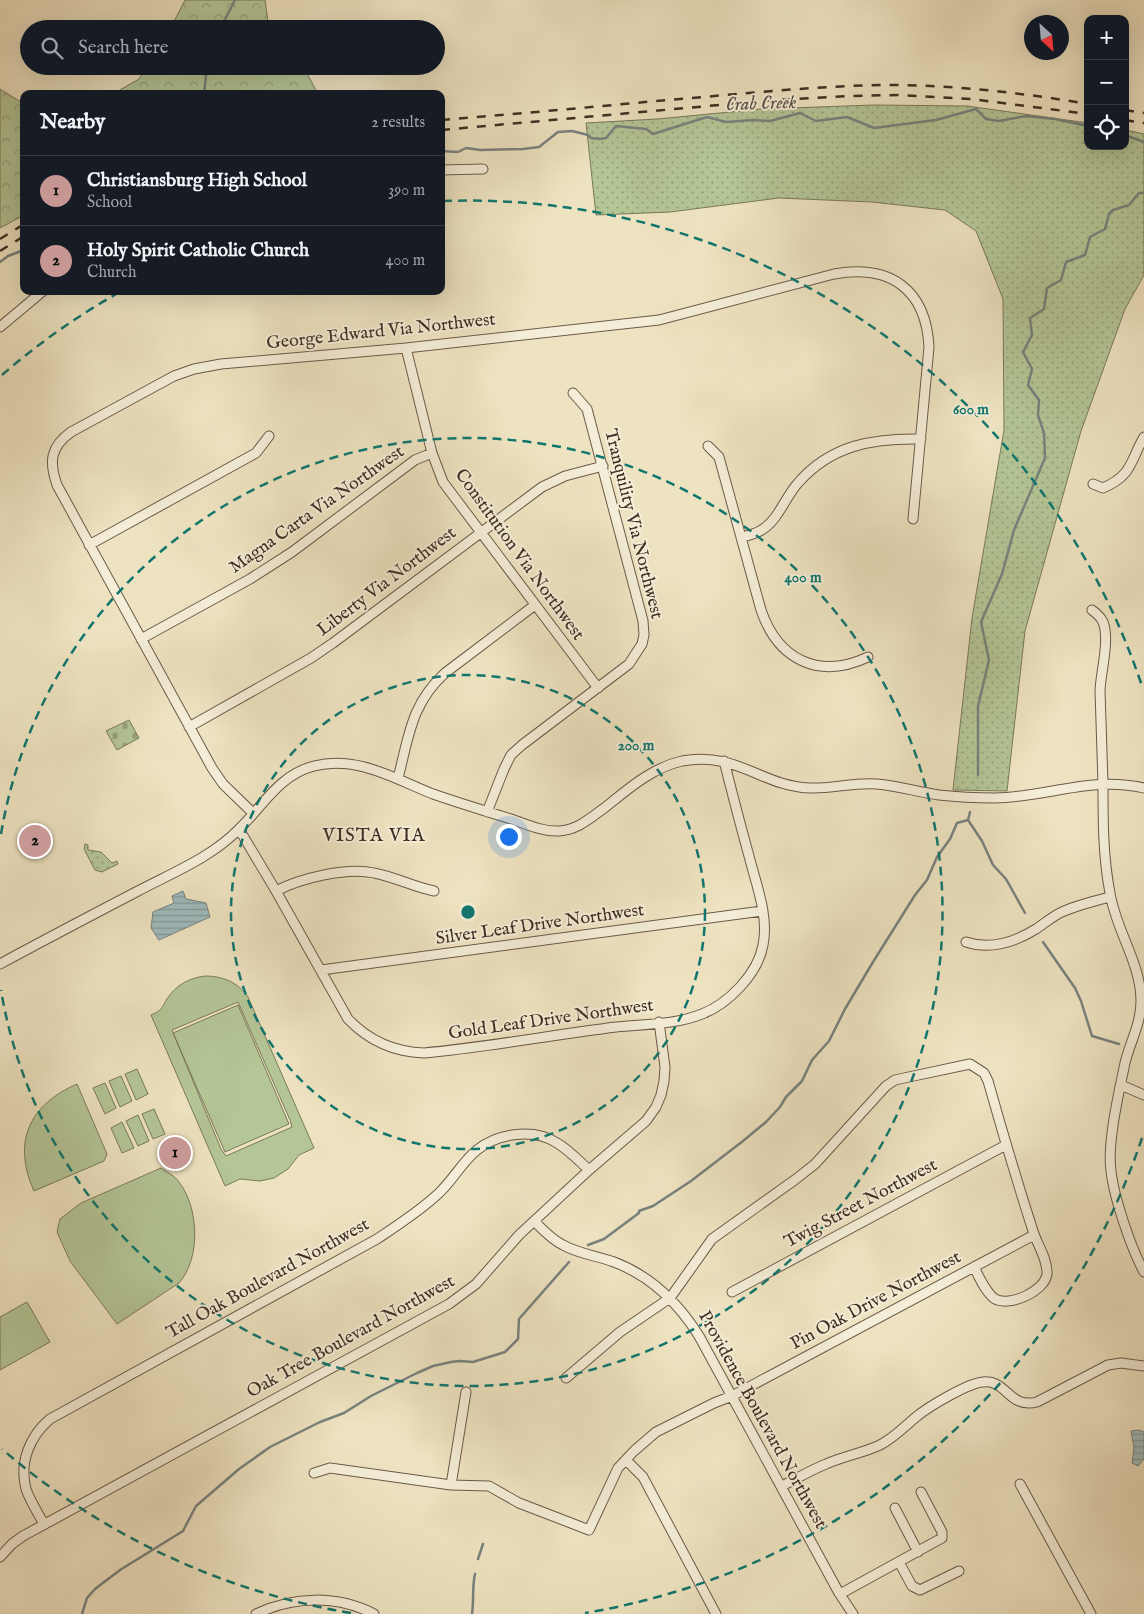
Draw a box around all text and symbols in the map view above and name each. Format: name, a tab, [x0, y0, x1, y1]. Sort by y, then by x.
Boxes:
north arrow	[1024, 15, 1069, 60]
map controls	[1084, 15, 1129, 150]
button: +	[1084, 15, 1129, 60]
search box	[20, 20, 445, 75]
icon: search	[38, 34, 66, 62]
text: Search here	[78, 36, 169, 60]
button: −	[1084, 60, 1129, 105]
water label: Crab Creek	[725, 91, 797, 117]
button: locate	[1084, 105, 1129, 150]
text: Nearby	[40, 109, 105, 136]
text: 2 results	[371, 113, 425, 133]
text: Christiansburg High School	[87, 169, 307, 193]
text: 1	[53, 181, 59, 201]
text: 390 m	[388, 181, 425, 201]
text: School	[87, 193, 132, 213]
text: Holy Spirit Catholic Church	[87, 239, 309, 263]
text: 2	[52, 251, 60, 271]
text: 400 m	[386, 251, 425, 271]
text: Church	[87, 263, 136, 283]
street label: George Edward Via Northwest	[265, 309, 497, 355]
text: 600 m	[953, 400, 989, 419]
street label: Tranquility Via Northwest	[598, 427, 668, 621]
street label: Magna Carta Via Northwest	[225, 441, 409, 579]
street label: Constitution Via Northwest	[449, 465, 589, 645]
street label: Liberty Via Northwest	[313, 522, 461, 642]
text: 400 m	[785, 568, 822, 587]
text: 200 m	[618, 736, 655, 755]
pin: 2	[19, 822, 51, 860]
district label: VISTA VIA	[321, 824, 426, 848]
your location	[496, 824, 522, 850]
street label: Silver Leaf Drive Northwest	[434, 899, 646, 951]
centre of rings	[459, 903, 477, 921]
street label: Gold Leaf Drive Northwest	[447, 994, 655, 1046]
pin: 1	[159, 1134, 191, 1172]
street label: Twig Street Northwest	[781, 1154, 941, 1254]
street label: Tall Oak Boulevard Northwest	[162, 1213, 374, 1345]
street label: Pin Oak Drive Northwest	[787, 1246, 965, 1356]
street label: Oak Tree Boulevard Northwest	[243, 1270, 459, 1404]
street label: Providence Boulevard Northwest	[692, 1307, 832, 1533]

